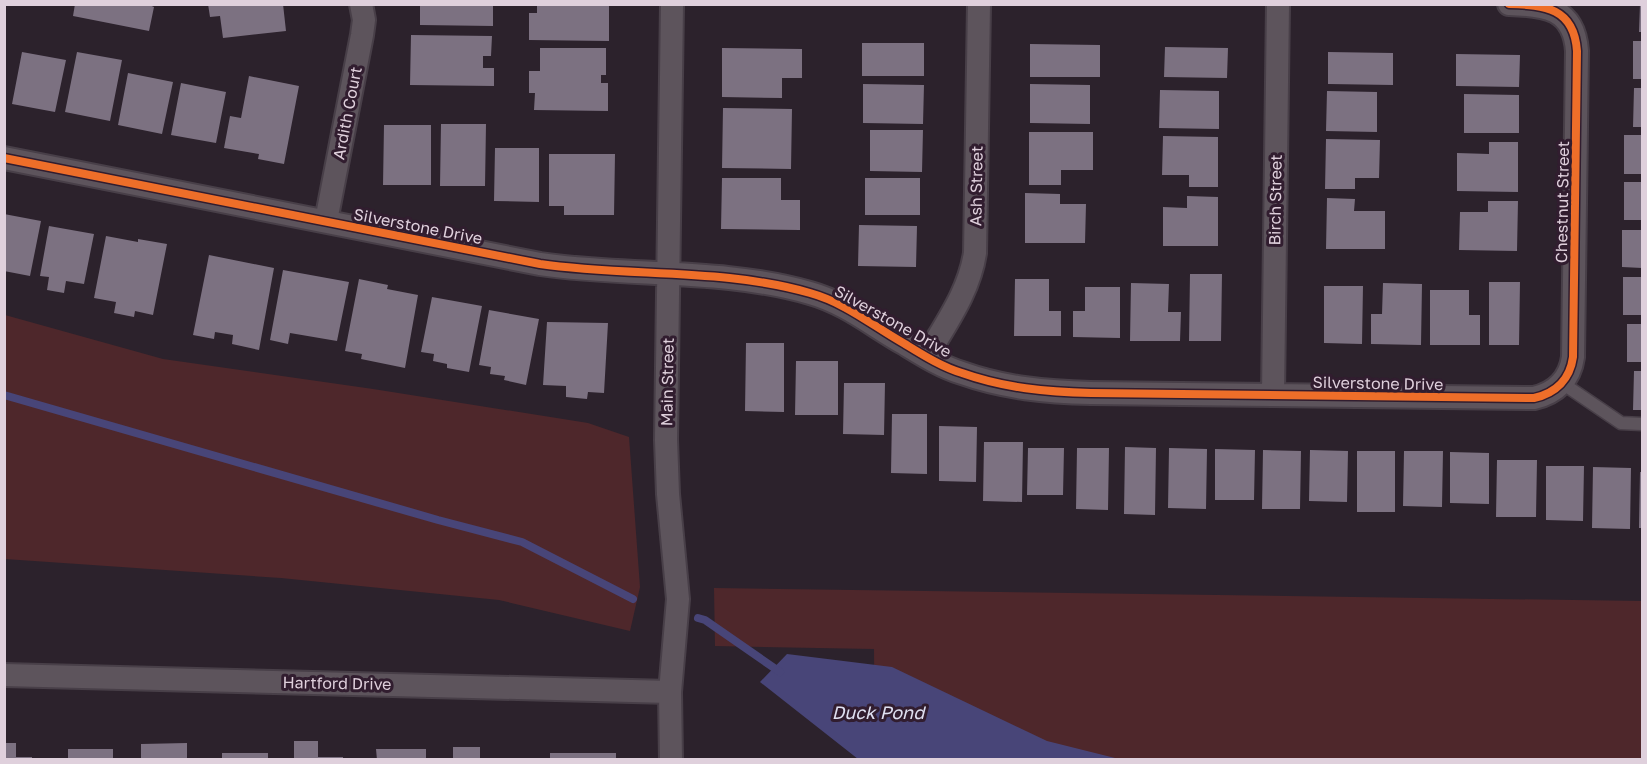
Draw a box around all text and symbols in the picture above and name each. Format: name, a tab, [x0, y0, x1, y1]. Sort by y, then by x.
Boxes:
street label: Ardith Court	[328, 65, 366, 161]
street label: Chestnut Street	[1551, 141, 1573, 263]
street label: Ash Street	[965, 146, 987, 226]
street label: Birch Street	[1264, 154, 1286, 246]
street label: Silverstone Drive	[352, 204, 484, 248]
street label: Silverstone Drive	[831, 281, 955, 361]
street label: Main Street	[656, 338, 678, 426]
street label: Silverstone Drive	[1312, 372, 1444, 394]
street label: Hartford Drive	[282, 672, 392, 694]
water label: Duck Pond	[832, 701, 926, 723]

